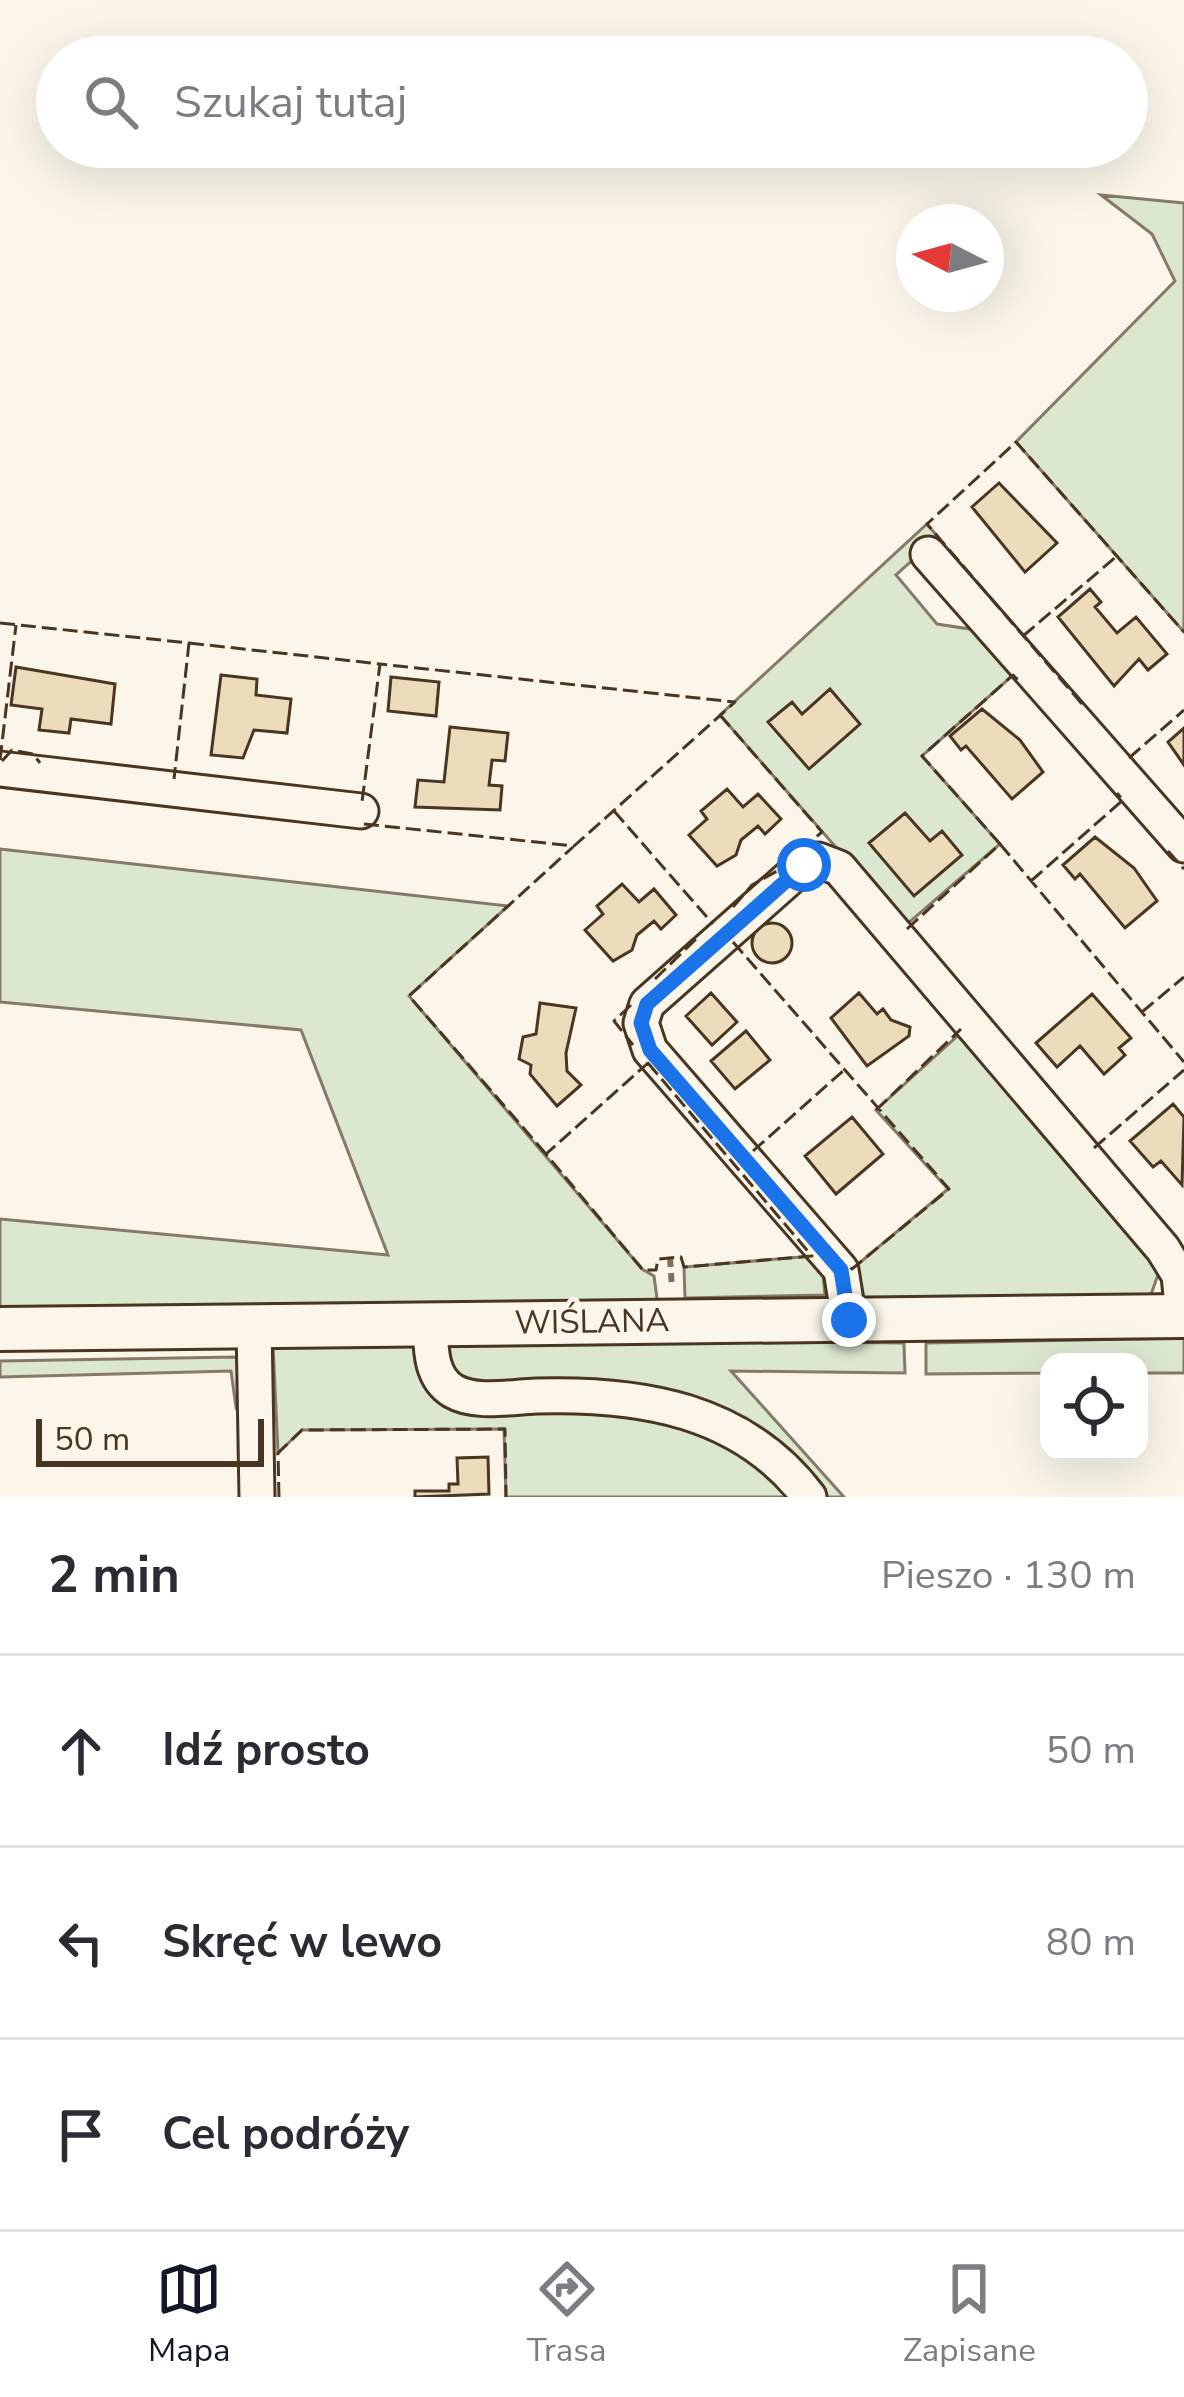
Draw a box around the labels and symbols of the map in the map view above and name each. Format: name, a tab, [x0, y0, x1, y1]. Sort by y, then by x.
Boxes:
north arrow	[896, 204, 1004, 312]
route start	[777, 838, 831, 892]
route end	[822, 1293, 876, 1347]
street label: WIŚLANA	[514, 1298, 670, 1346]
scale bar	[36, 1413, 264, 1466]

